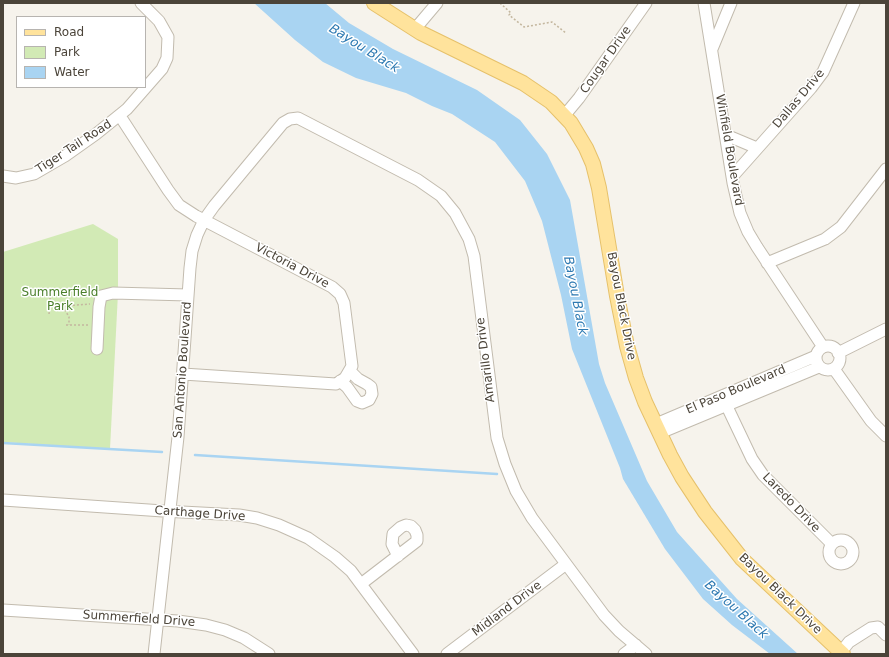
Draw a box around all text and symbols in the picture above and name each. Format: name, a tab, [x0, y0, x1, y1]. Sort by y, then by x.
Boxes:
legend	[16, 16, 146, 88]
water label: Bayou Black	[326, 21, 402, 77]
street label: Cougar Drive	[577, 23, 635, 97]
text: Road	[54, 25, 84, 39]
text: Park	[54, 45, 80, 59]
text: Water	[54, 65, 89, 79]
street label: Dallas Drive	[770, 67, 828, 131]
street label: Winfield Boulevard	[712, 93, 746, 207]
street label: Tiger Tail Road	[33, 117, 115, 177]
street label: Victoria Drive	[253, 241, 331, 291]
street label: Bayou Black Drive	[603, 251, 639, 361]
water label: Bayou Black	[560, 255, 590, 337]
park label: Summerfield Park	[22, 286, 98, 314]
street label: San Antonio Boulevard	[171, 301, 195, 439]
street label: Amarillo Drive	[474, 317, 498, 403]
street label: El Paso Boulevard	[684, 362, 788, 418]
street label: Laredo Drive	[759, 470, 823, 536]
street label: Carthage Drive	[154, 504, 246, 524]
street label: Bayou Black Drive	[736, 551, 824, 637]
water label: Bayou Black	[701, 577, 771, 643]
street label: Midland Drive	[470, 578, 544, 640]
street label: Summerfield Drive	[82, 608, 196, 630]

